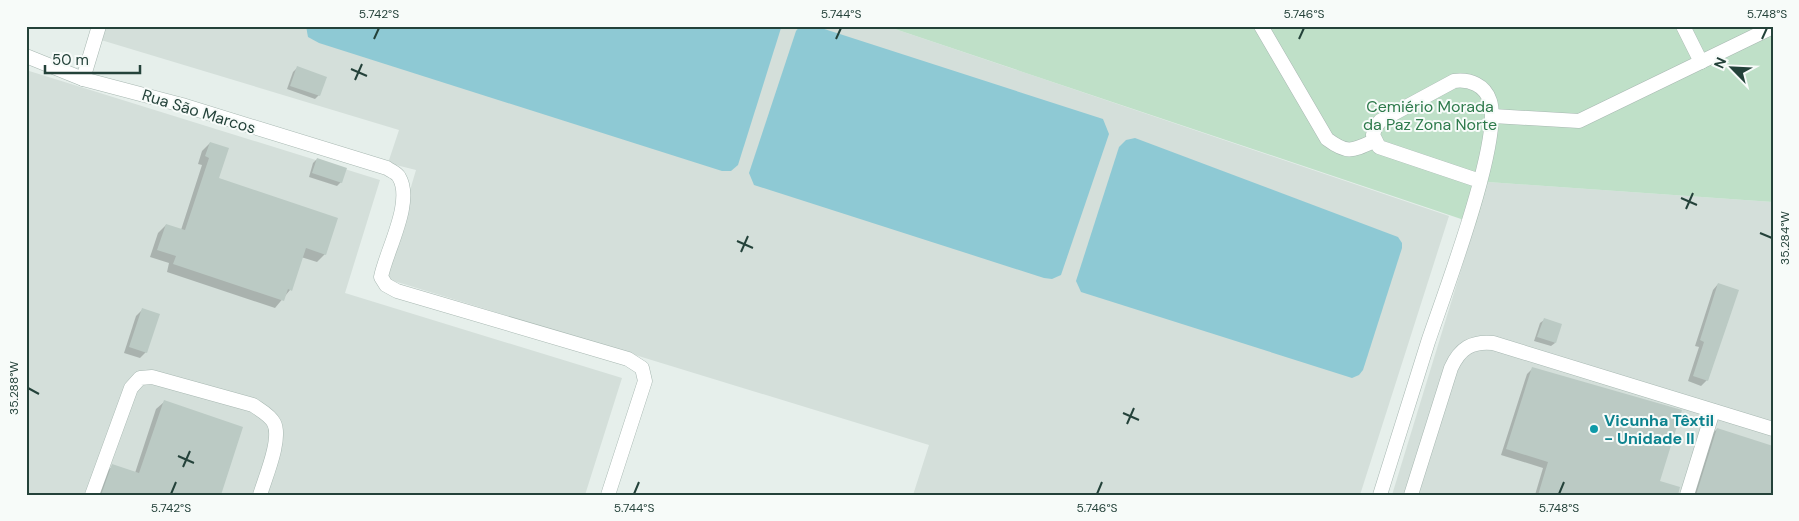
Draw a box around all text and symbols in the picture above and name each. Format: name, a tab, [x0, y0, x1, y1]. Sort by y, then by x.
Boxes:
text: 5.742°S	[359, 6, 399, 22]
text: 5.744°S	[821, 6, 861, 22]
text: 5.746°S	[1284, 6, 1325, 22]
text: 5.748°S	[1747, 6, 1787, 22]
scale bar	[45, 42, 140, 74]
north arrow	[1706, 42, 1756, 92]
text: 50 m	[52, 50, 89, 70]
text: N	[1710, 54, 1730, 71]
street label: Rua São Marcos	[139, 84, 258, 139]
park label: Cemiério Morada da Paz Zona Norte	[1363, 96, 1497, 135]
text: 35.284°W	[1777, 211, 1793, 265]
text: 35.288°W	[6, 361, 22, 415]
place label: Vicunha Têxtil - Unidade II	[1604, 410, 1714, 449]
marker: Vicunha Têxtil - Unidade II	[1588, 423, 1600, 435]
text: 5.742°S	[151, 500, 191, 516]
text: 5.744°S	[614, 500, 654, 516]
text: 5.746°S	[1077, 500, 1118, 516]
text: 5.748°S	[1539, 500, 1579, 516]

